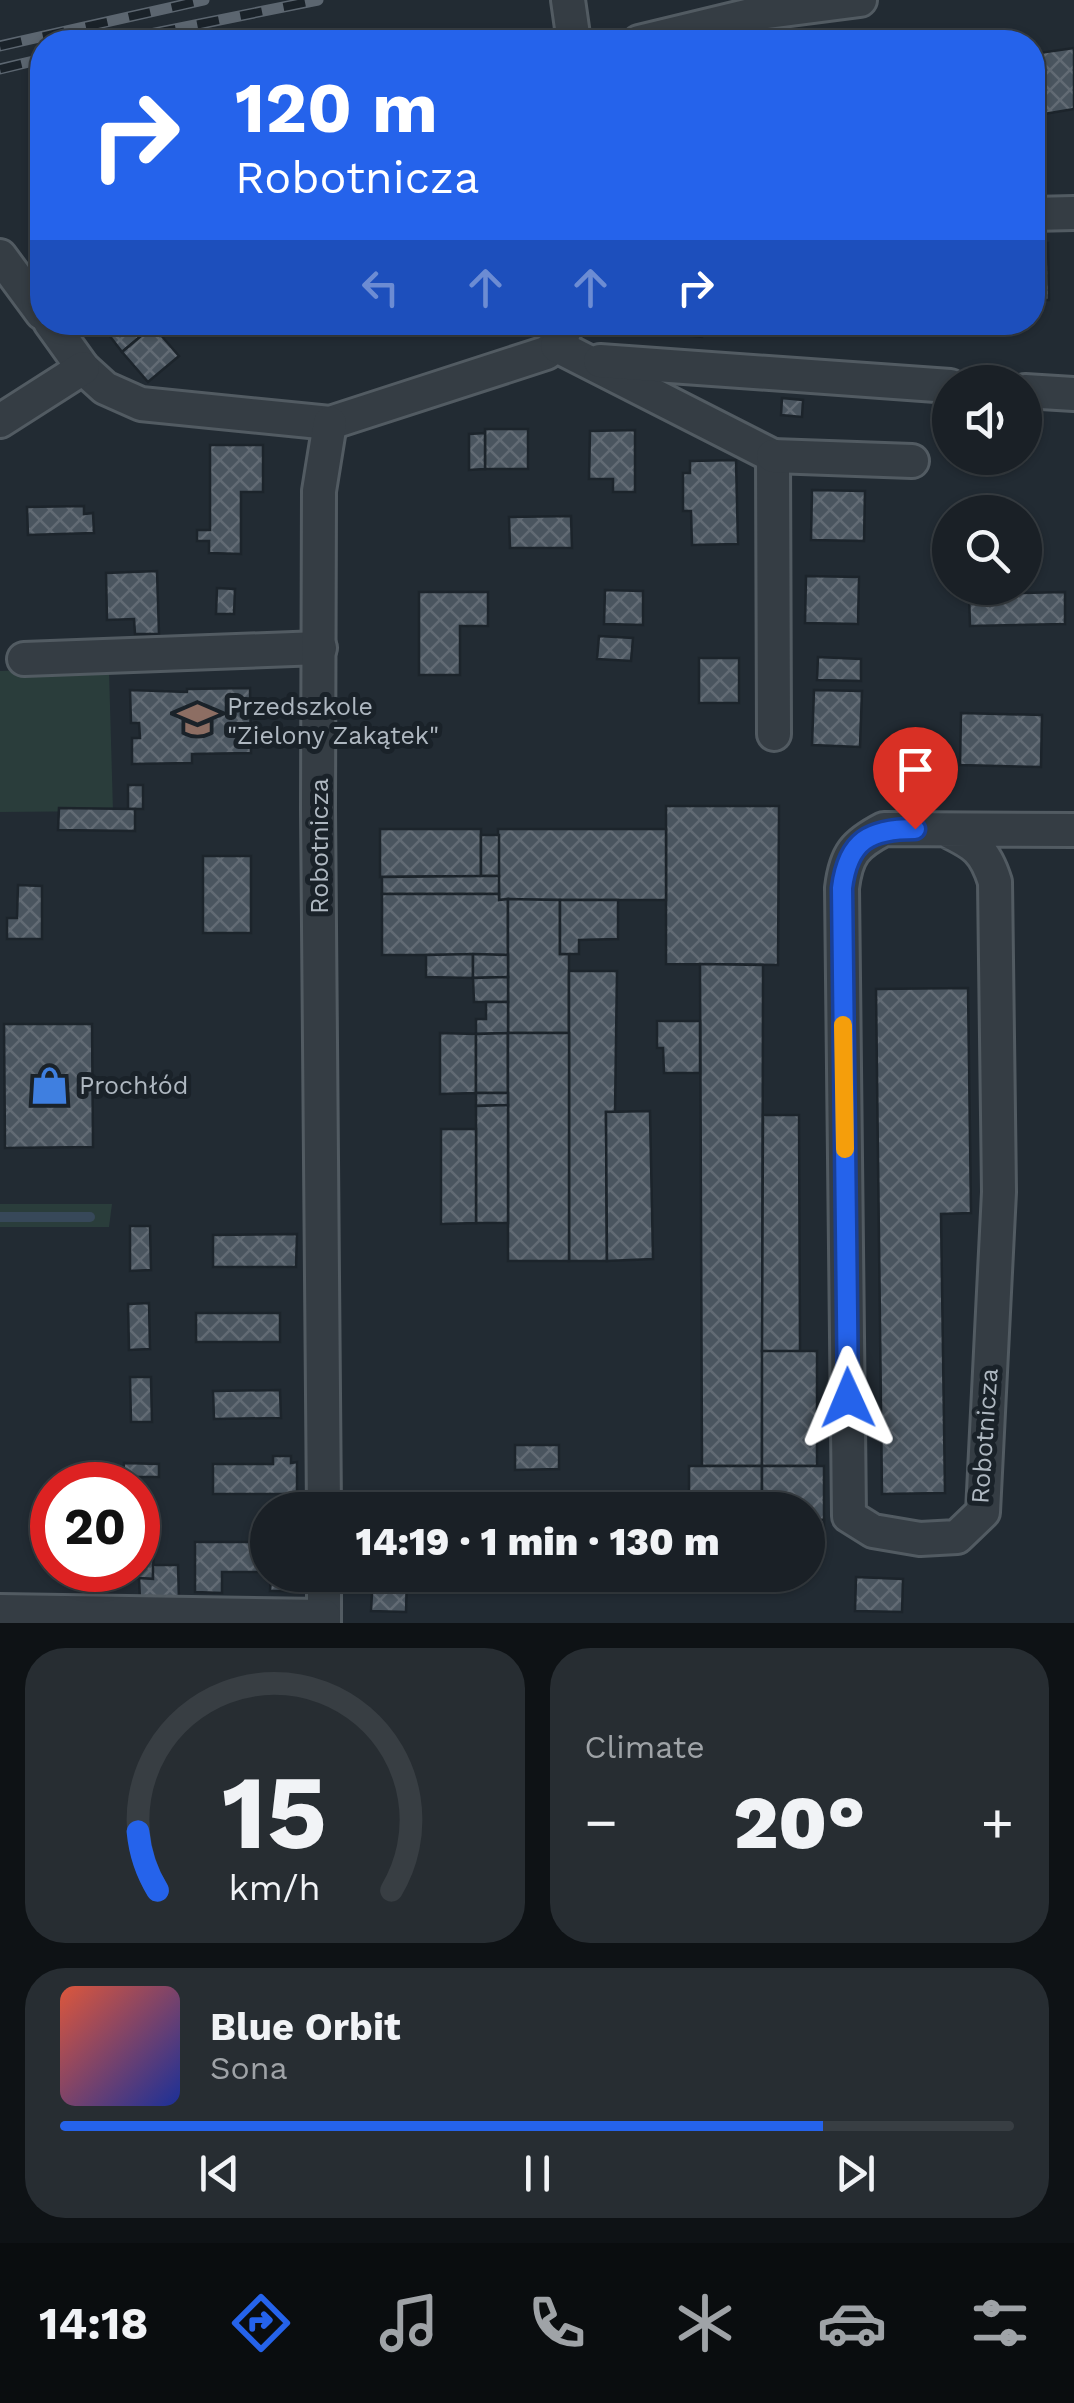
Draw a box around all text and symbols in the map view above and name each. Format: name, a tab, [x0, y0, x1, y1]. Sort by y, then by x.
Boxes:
text: 120 m	[235, 67, 438, 149]
icon: right	[70, 70, 200, 200]
text: Robotnicza	[235, 151, 479, 204]
icon: left	[353, 260, 408, 315]
icon: ahead	[458, 260, 513, 315]
icon: ahead	[563, 260, 618, 315]
icon: right	[668, 260, 723, 315]
map controls	[932, 365, 1042, 605]
button: sound	[932, 365, 1042, 475]
button: search	[932, 495, 1042, 605]
place label: Przedszkole "Zielony Zakątek"	[227, 692, 439, 750]
school or university icon: Przedszkole "Zielony Zakątek"	[176, 699, 218, 741]
pin	[873, 727, 958, 830]
icon: arrive	[888, 742, 943, 797]
street label: Robotnicza	[305, 778, 334, 914]
shop icon: Prochłód	[28, 1064, 70, 1106]
place label: Prochłód	[79, 1071, 189, 1100]
position arrow	[796, 1346, 900, 1450]
street label: Robotnicza	[965, 1367, 1004, 1505]
speed limit sign: 20	[30, 1462, 160, 1592]
text: 14:19 · 1 min · 130 m	[355, 1520, 720, 1564]
text: Climate	[585, 1728, 705, 1766]
text: 15	[222, 1751, 327, 1873]
text: 20°	[733, 1778, 865, 1866]
text: −	[585, 1790, 618, 1854]
text: +	[981, 1790, 1014, 1854]
text: km/h	[229, 1867, 321, 1909]
text: Blue Orbit	[210, 2005, 401, 2049]
text: Sona	[210, 2049, 288, 2087]
icon: previous	[192, 2146, 247, 2201]
icon: pause	[510, 2146, 565, 2201]
icon: next	[828, 2146, 883, 2201]
icon: directions	[226, 2288, 296, 2358]
icon: music	[374, 2288, 444, 2358]
icon: phone	[522, 2288, 592, 2358]
icon: climate	[670, 2288, 740, 2358]
icon: car	[817, 2288, 887, 2358]
icon: filters	[965, 2288, 1035, 2358]
text: 14:18	[39, 2297, 149, 2350]

